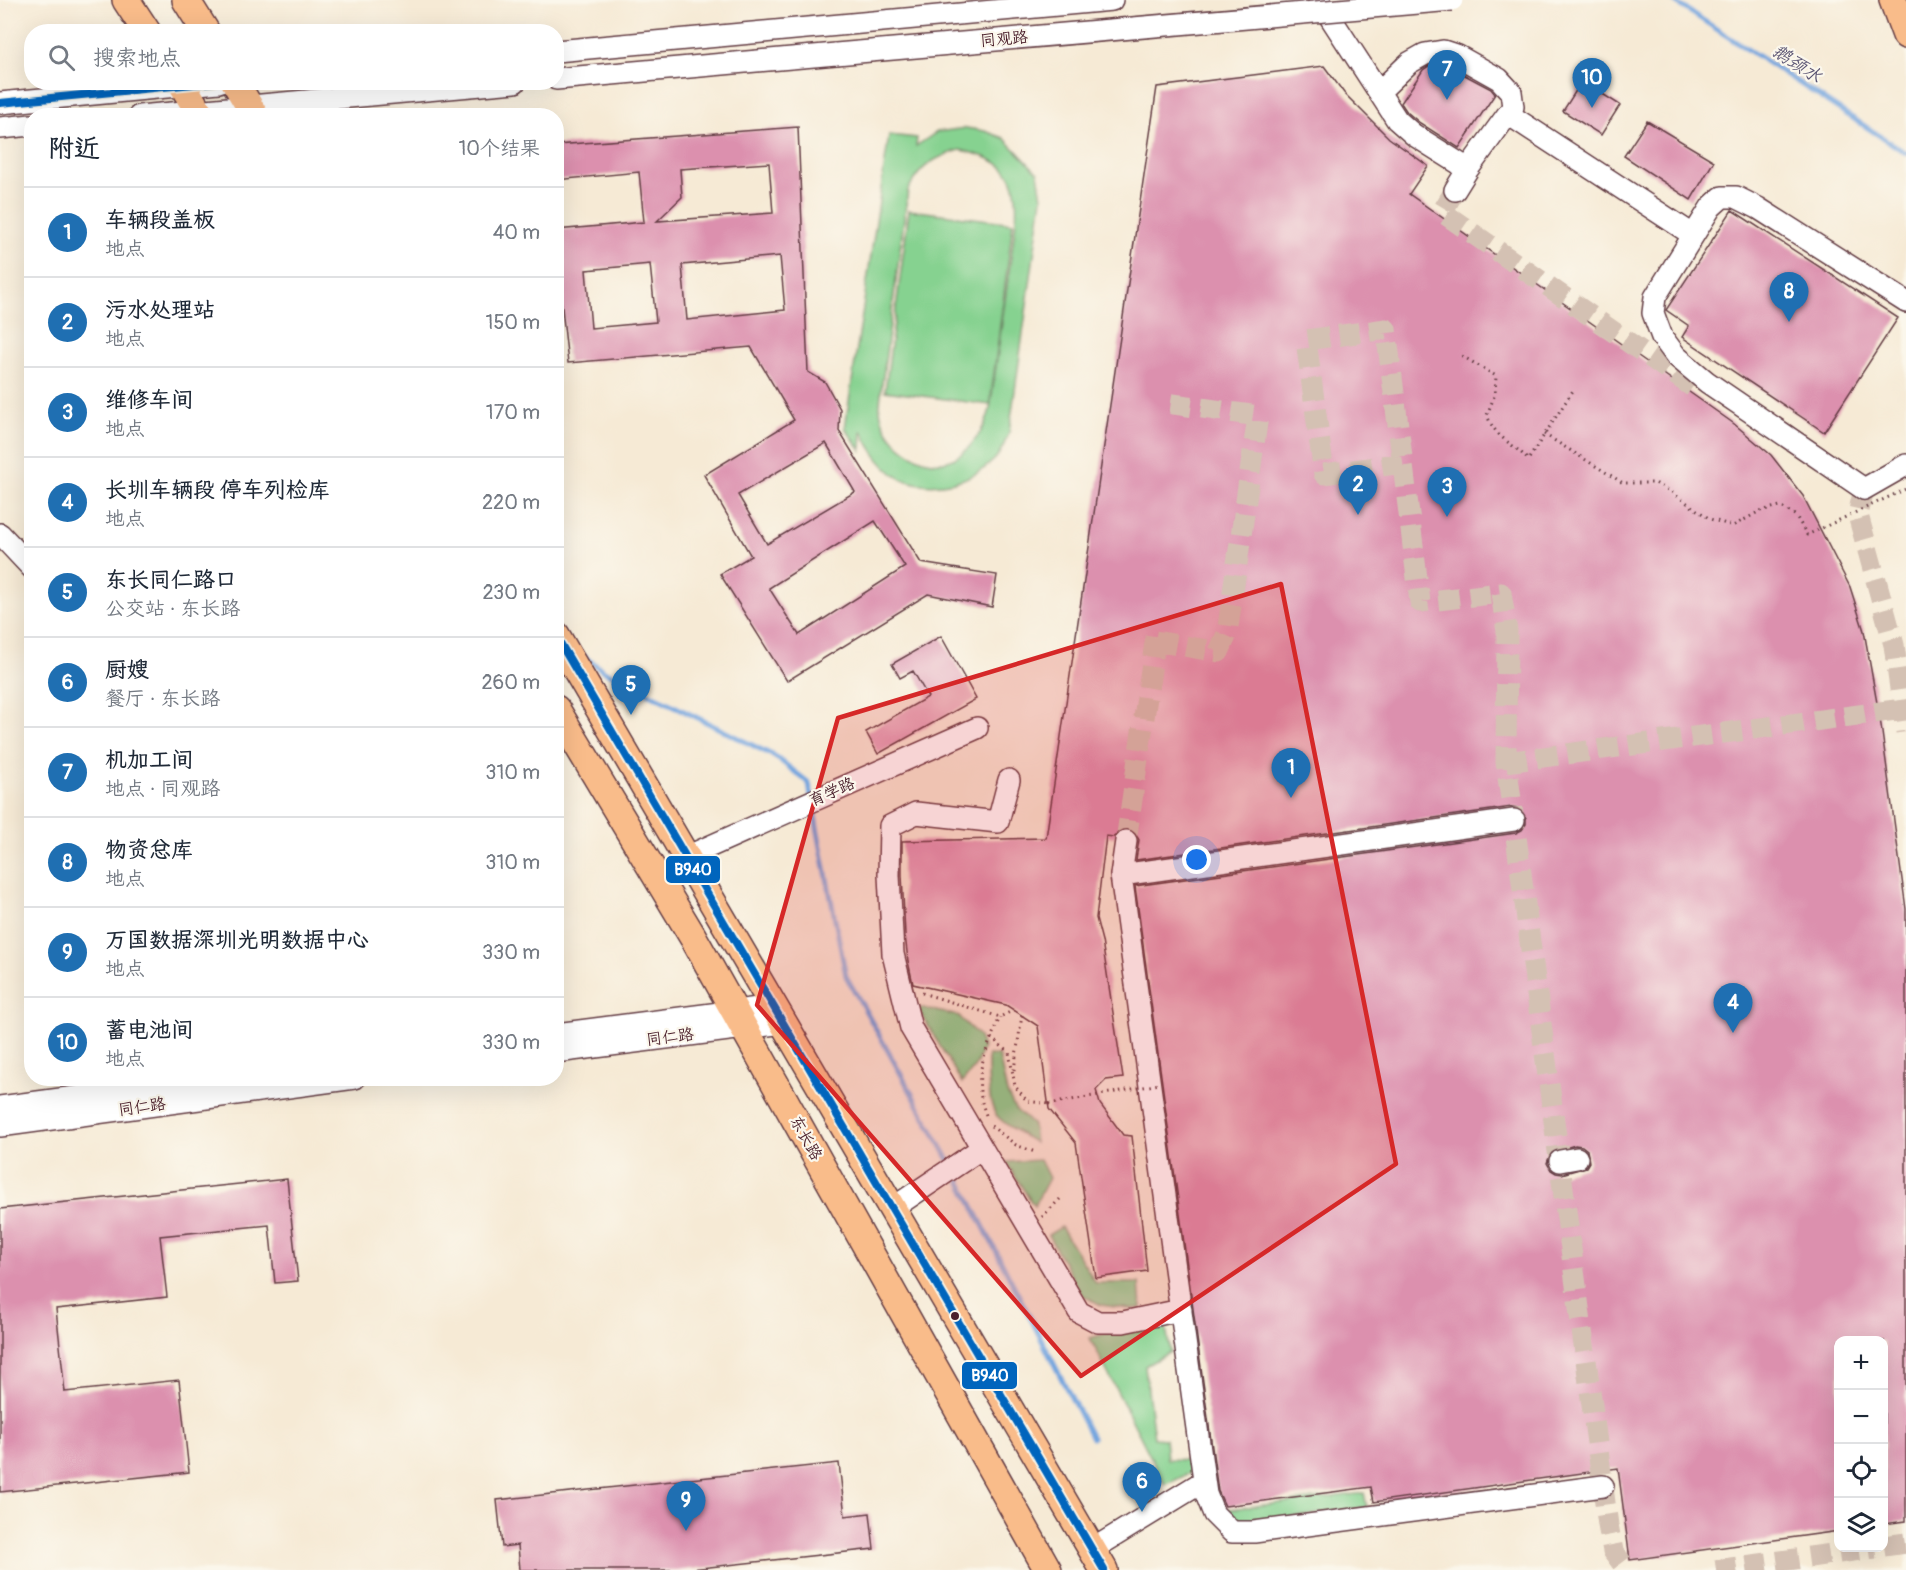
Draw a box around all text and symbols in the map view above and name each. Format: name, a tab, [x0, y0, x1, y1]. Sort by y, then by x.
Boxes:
search box	[24, 24, 564, 90]
street label: 同观路	[979, 27, 1029, 51]
water label: 鹅颈水	[1768, 40, 1827, 89]
icon: search	[45, 41, 78, 74]
text: 搜索地点	[93, 44, 181, 72]
pin: 7	[1428, 51, 1466, 100]
pin: 10	[1572, 58, 1612, 108]
text: 附近	[48, 133, 100, 165]
text: 10个结果	[459, 136, 540, 161]
text: 车辆段盖板	[105, 206, 215, 234]
text: 1	[64, 220, 71, 245]
text: 40 m	[493, 220, 540, 245]
text: 地点	[105, 236, 145, 261]
pin: 8	[1770, 272, 1808, 322]
text: 污水处理站	[105, 296, 215, 324]
text: 2	[62, 310, 73, 335]
text: 150 m	[486, 310, 540, 335]
text: 地点	[105, 326, 145, 351]
text: 维修车间	[105, 386, 193, 414]
text: 3	[62, 400, 73, 425]
text: 170 m	[486, 400, 540, 425]
text: 地点	[105, 416, 145, 441]
pin: 2	[1338, 466, 1378, 515]
pin: 3	[1428, 468, 1466, 517]
text: 长圳车辆段 停车列检库	[105, 476, 330, 504]
text: 4	[62, 490, 73, 515]
text: 220 m	[482, 490, 540, 515]
text: 地点	[105, 506, 145, 531]
text: 东长同仁路口	[105, 566, 237, 594]
text: 5	[62, 580, 73, 605]
text: 230 m	[483, 580, 540, 605]
text: 公交站 · 东长路	[105, 596, 240, 621]
text: 厨嫂	[105, 656, 149, 684]
pin: 5	[612, 666, 650, 715]
text: 6	[62, 670, 73, 695]
text: 260 m	[481, 670, 540, 695]
text: 餐厅 · 东长路	[105, 686, 220, 711]
text: 机加工间	[105, 746, 193, 774]
pin: 1	[1272, 748, 1310, 798]
text: 7	[62, 760, 73, 785]
text: 310 m	[485, 760, 540, 785]
street label: 育学路	[806, 773, 858, 811]
text: 地点 · 同观路	[105, 776, 220, 801]
text: 物资总库	[105, 836, 193, 864]
your location	[1182, 845, 1211, 874]
text: 8	[62, 850, 73, 875]
text: 310 m	[485, 850, 540, 875]
line badge: B940	[665, 855, 721, 884]
text: B940	[674, 860, 712, 880]
text: 地点	[105, 866, 145, 891]
text: 万国数据深圳光明数据中心	[105, 926, 369, 954]
text: 9	[62, 940, 73, 965]
text: 330 m	[482, 940, 540, 965]
text: 地点	[105, 956, 145, 981]
pin: 4	[1714, 984, 1752, 1033]
text: 蓄电池间	[105, 1016, 193, 1044]
street label: 同仁路	[645, 1024, 695, 1050]
text: 10	[57, 1030, 78, 1055]
text: 330 m	[482, 1030, 540, 1055]
text: 地点	[105, 1046, 145, 1071]
street label: 同仁路	[117, 1094, 167, 1120]
street label: 东长路	[786, 1112, 826, 1164]
unlabelled marker	[949, 1310, 961, 1322]
map controls	[1834, 1336, 1888, 1552]
button: +	[1834, 1336, 1888, 1390]
line badge: B940	[961, 1361, 1018, 1390]
text: B940	[971, 1366, 1009, 1386]
button: −	[1834, 1390, 1888, 1444]
button: locate	[1834, 1444, 1888, 1498]
pin: 6	[1122, 1462, 1162, 1512]
pin: 9	[666, 1482, 706, 1531]
button: layers	[1834, 1498, 1888, 1552]

